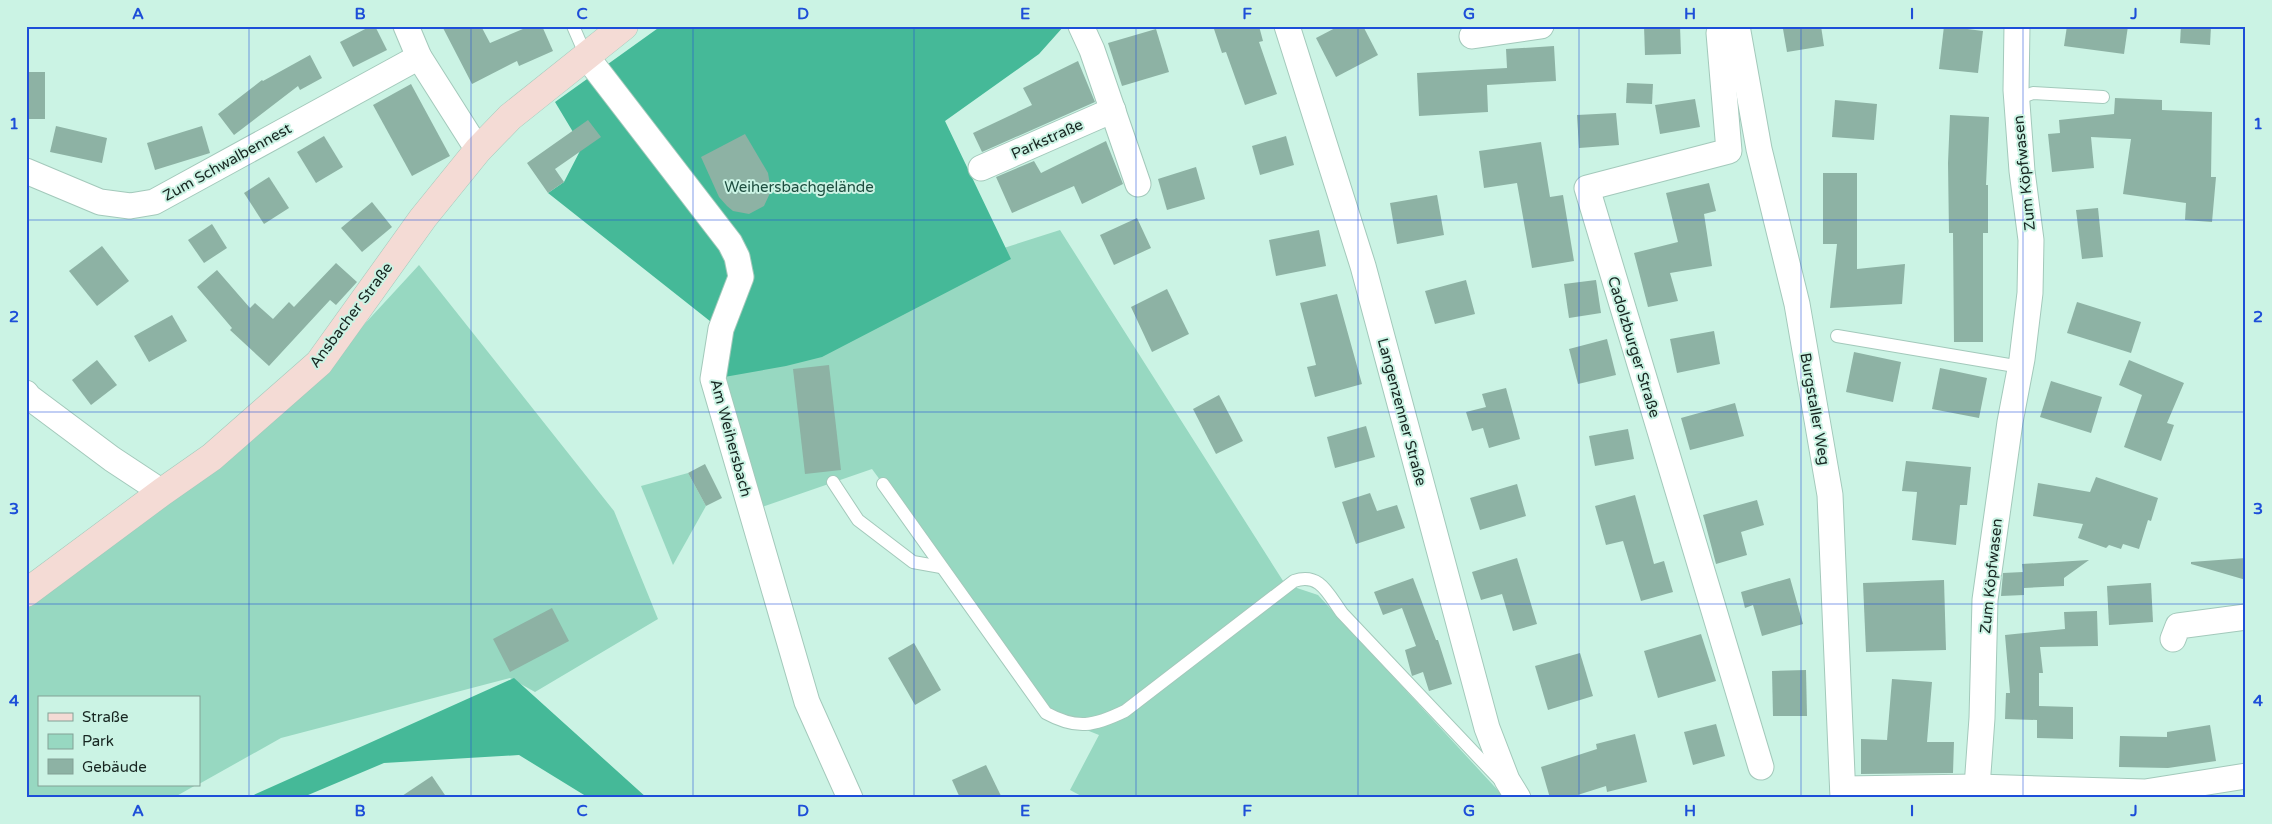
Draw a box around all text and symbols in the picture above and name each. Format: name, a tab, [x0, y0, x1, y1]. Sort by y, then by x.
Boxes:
text: A	[132, 4, 144, 24]
text: B	[354, 4, 366, 24]
text: C	[576, 4, 588, 24]
text: D	[797, 4, 809, 24]
text: E	[1020, 4, 1030, 24]
text: F	[1242, 4, 1252, 24]
text: G	[1463, 4, 1475, 24]
text: H	[1684, 4, 1696, 24]
text: I	[1910, 4, 1914, 24]
text: J	[2129, 4, 2138, 24]
text: 1	[9, 114, 19, 134]
text: 1	[2253, 114, 2263, 134]
street label: Parkstraße	[1008, 115, 1086, 163]
street label: Zum Köpfwasen	[2009, 115, 2039, 231]
street label: Zum Schwalbennest	[160, 119, 295, 205]
park label: Weihersbachgelände	[724, 178, 874, 196]
street label: Ansbacher Straße	[306, 259, 396, 371]
street label: Cadolzburger Straße	[1604, 274, 1664, 420]
text: 2	[9, 307, 19, 327]
text: 2	[2253, 307, 2263, 327]
street label: Langenzenner Straße	[1374, 336, 1430, 488]
street label: Burgstaller Weg	[1796, 351, 1834, 467]
street label: Am Weihersbach	[707, 377, 755, 499]
text: 3	[9, 499, 19, 519]
text: 3	[2253, 499, 2263, 519]
street label: Zum Köpfwasen	[1976, 518, 2006, 634]
text: 4	[9, 691, 19, 711]
text: 4	[2253, 691, 2263, 711]
legend	[38, 696, 200, 786]
text: Straße	[82, 708, 128, 726]
text: Park	[82, 732, 114, 750]
text: Gebäude	[82, 758, 147, 776]
text: A	[132, 801, 144, 821]
text: B	[354, 801, 366, 821]
text: C	[576, 801, 588, 821]
text: D	[797, 801, 809, 821]
text: E	[1020, 801, 1030, 821]
text: F	[1242, 801, 1252, 821]
text: G	[1463, 801, 1475, 821]
text: H	[1684, 801, 1696, 821]
text: I	[1910, 801, 1914, 821]
text: J	[2129, 801, 2138, 821]

